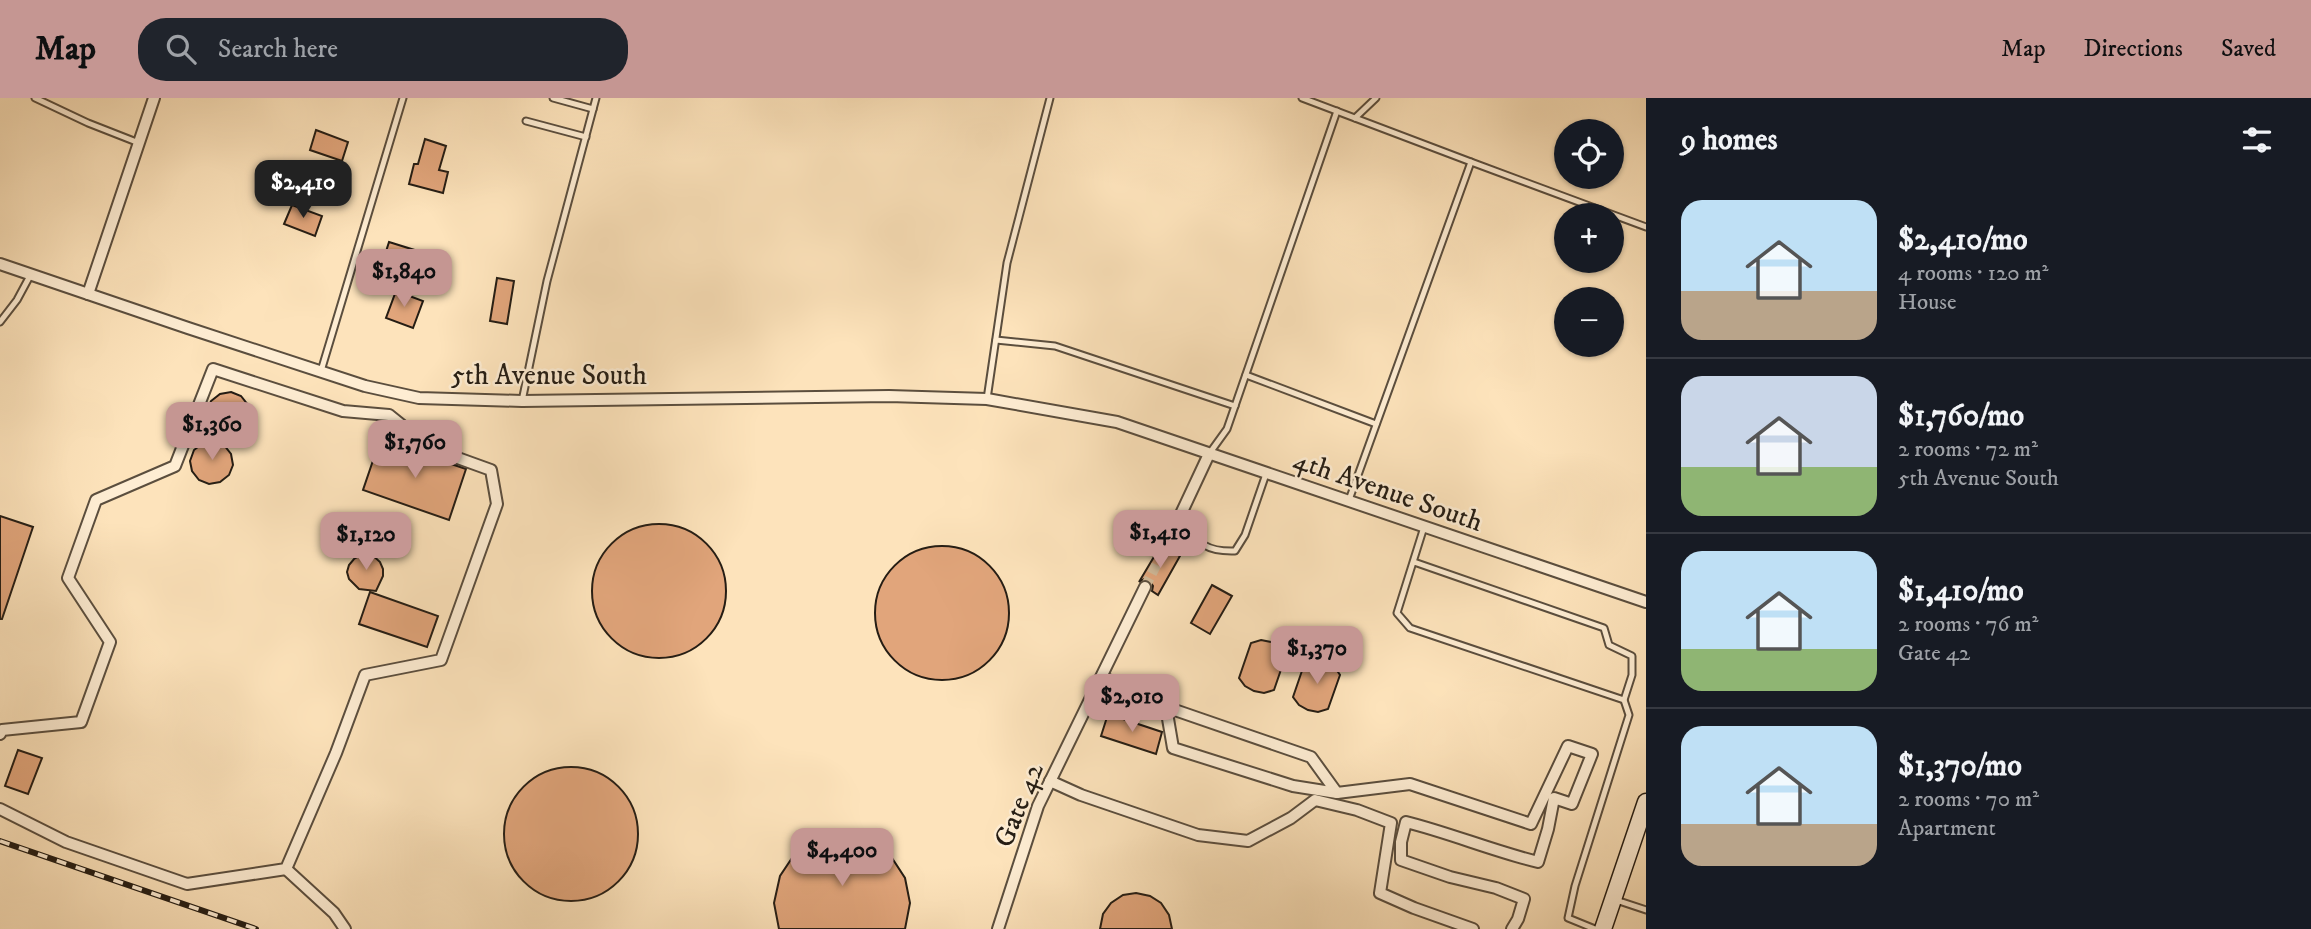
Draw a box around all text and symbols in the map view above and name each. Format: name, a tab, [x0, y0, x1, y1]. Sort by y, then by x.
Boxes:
search box	[138, 18, 628, 81]
text: Map	[35, 29, 96, 70]
icon: search	[162, 30, 200, 68]
text: Search here	[218, 33, 338, 66]
text: Map	[2001, 34, 2046, 64]
text: Directions	[2084, 34, 2183, 64]
text: Saved	[2221, 34, 2276, 64]
map controls	[1554, 119, 1624, 357]
button: locate	[1554, 119, 1624, 189]
icon: filters	[2238, 121, 2276, 159]
text: 9 homes	[1681, 122, 1778, 159]
pin: $2,410	[246, 160, 360, 220]
text: $2,410	[271, 168, 335, 197]
button: +	[1554, 203, 1624, 273]
text: $2,410/mo	[1898, 222, 2028, 259]
icon: home	[1737, 228, 1821, 312]
pin: $1,840	[347, 250, 461, 309]
text: $1,840	[372, 257, 436, 286]
text: 4 rooms · 120 m²	[1898, 259, 2049, 288]
button: −	[1554, 287, 1624, 357]
text: House	[1898, 288, 1956, 317]
street label: 5th Avenue South	[451, 358, 647, 393]
text: $1,760/mo	[1898, 398, 2024, 435]
pin: $1,360	[155, 402, 269, 462]
icon: home	[1737, 404, 1821, 488]
text: $1,360	[182, 410, 242, 439]
pin: $1,760	[358, 420, 472, 480]
text: $1,760	[384, 428, 446, 457]
text: 2 rooms · 72 m²	[1898, 435, 2038, 464]
street label: 4th Avenue South	[1289, 442, 1488, 540]
text: 5th Avenue South	[1898, 464, 2059, 493]
pin: $1,410	[1103, 510, 1217, 570]
pin: $1,120	[309, 512, 423, 572]
text: $1,410	[1129, 518, 1191, 547]
text: $1,120	[336, 520, 396, 549]
text: $1,410/mo	[1898, 573, 2024, 610]
icon: home	[1737, 579, 1821, 663]
text: 2 rooms · 76 m²	[1898, 610, 2038, 639]
pin: $1,370	[1260, 626, 1374, 686]
text: $1,370	[1287, 634, 1347, 663]
text: Gate 42	[1898, 639, 1970, 668]
pin: $2,010	[1075, 674, 1189, 734]
text: $2,010	[1100, 682, 1164, 711]
text: $1,370/mo	[1898, 748, 2022, 785]
icon: home	[1737, 754, 1821, 838]
street label: Gate 42	[986, 757, 1052, 852]
text: 2 rooms · 70 m²	[1898, 785, 2039, 814]
text: Apartment	[1898, 814, 1996, 843]
pin: $4,400	[785, 828, 899, 888]
text: $4,400	[807, 836, 877, 865]

